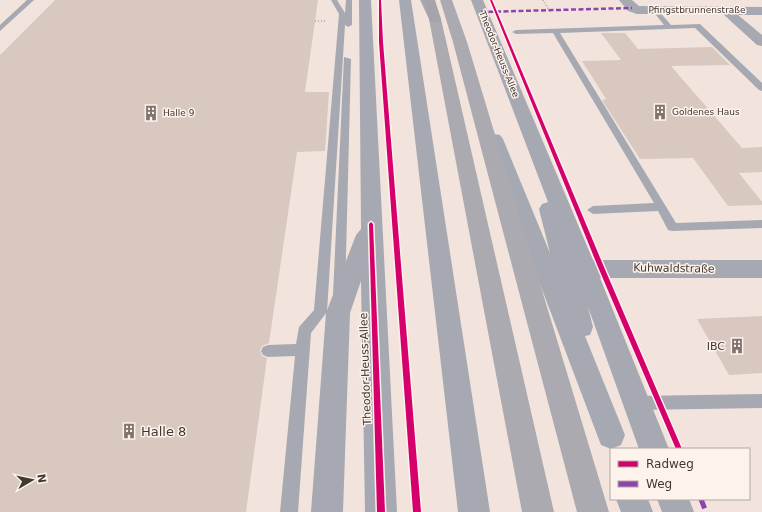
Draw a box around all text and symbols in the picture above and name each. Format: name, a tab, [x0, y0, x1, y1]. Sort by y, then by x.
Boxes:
street label: Pfingstbrunnenstraße	[648, 5, 746, 15]
street label: Theodor-Heuss-Allee	[477, 8, 521, 99]
building icon: Goldenes Haus	[651, 103, 669, 121]
building icon: Halle 9	[142, 104, 160, 122]
place label: Goldenes Haus	[672, 107, 740, 117]
place label: Halle 9	[163, 108, 195, 118]
street label: Kuhwaldstraße	[633, 261, 715, 276]
street label: Theodor-Heuss-Allee	[357, 312, 374, 427]
building icon: IBC	[728, 337, 746, 355]
place label: IBC	[707, 340, 725, 353]
building icon: Halle 8	[120, 422, 138, 440]
place label: Halle 8	[141, 424, 186, 439]
legend	[610, 448, 750, 500]
text: Radweg	[646, 457, 694, 471]
north arrow	[12, 460, 52, 500]
text: N	[34, 473, 49, 484]
text: Weg	[646, 477, 672, 491]

